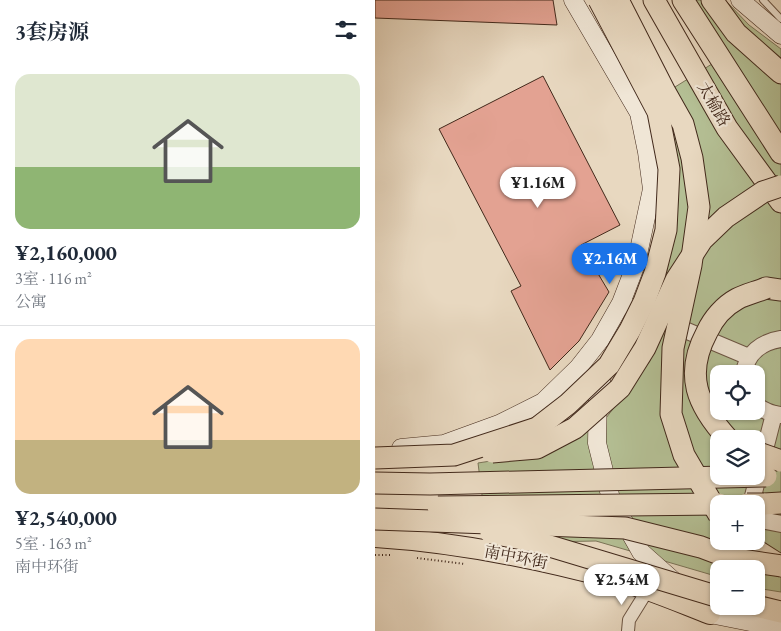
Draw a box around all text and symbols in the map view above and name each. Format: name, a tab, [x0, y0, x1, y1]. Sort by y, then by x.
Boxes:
icon: filters	[332, 16, 360, 44]
text: 3套房源	[15, 18, 89, 45]
street label: 太榆路	[693, 78, 735, 130]
icon: home	[143, 106, 233, 196]
pin: ¥1.16M	[497, 166, 579, 209]
text: ¥1.16M	[511, 172, 565, 193]
text: ¥2,160,000	[15, 239, 117, 266]
pin: ¥2.16M	[569, 242, 651, 285]
text: ¥2.16M	[583, 248, 637, 269]
text: 3室 · 116 m²	[15, 268, 92, 289]
text: 公寓	[15, 291, 47, 312]
map controls	[710, 365, 765, 615]
button: locate	[710, 365, 765, 420]
icon: home	[143, 372, 233, 462]
button: layers	[710, 430, 765, 485]
button: +	[710, 495, 765, 550]
text: ¥2,540,000	[15, 504, 117, 531]
text: 5室 · 163 m²	[15, 533, 92, 554]
street label: 南中环街	[483, 541, 549, 573]
text: 南中环街	[15, 556, 79, 577]
button: −	[710, 560, 765, 615]
pin: ¥2.54M	[581, 564, 663, 606]
text: ¥2.54M	[595, 569, 649, 590]

